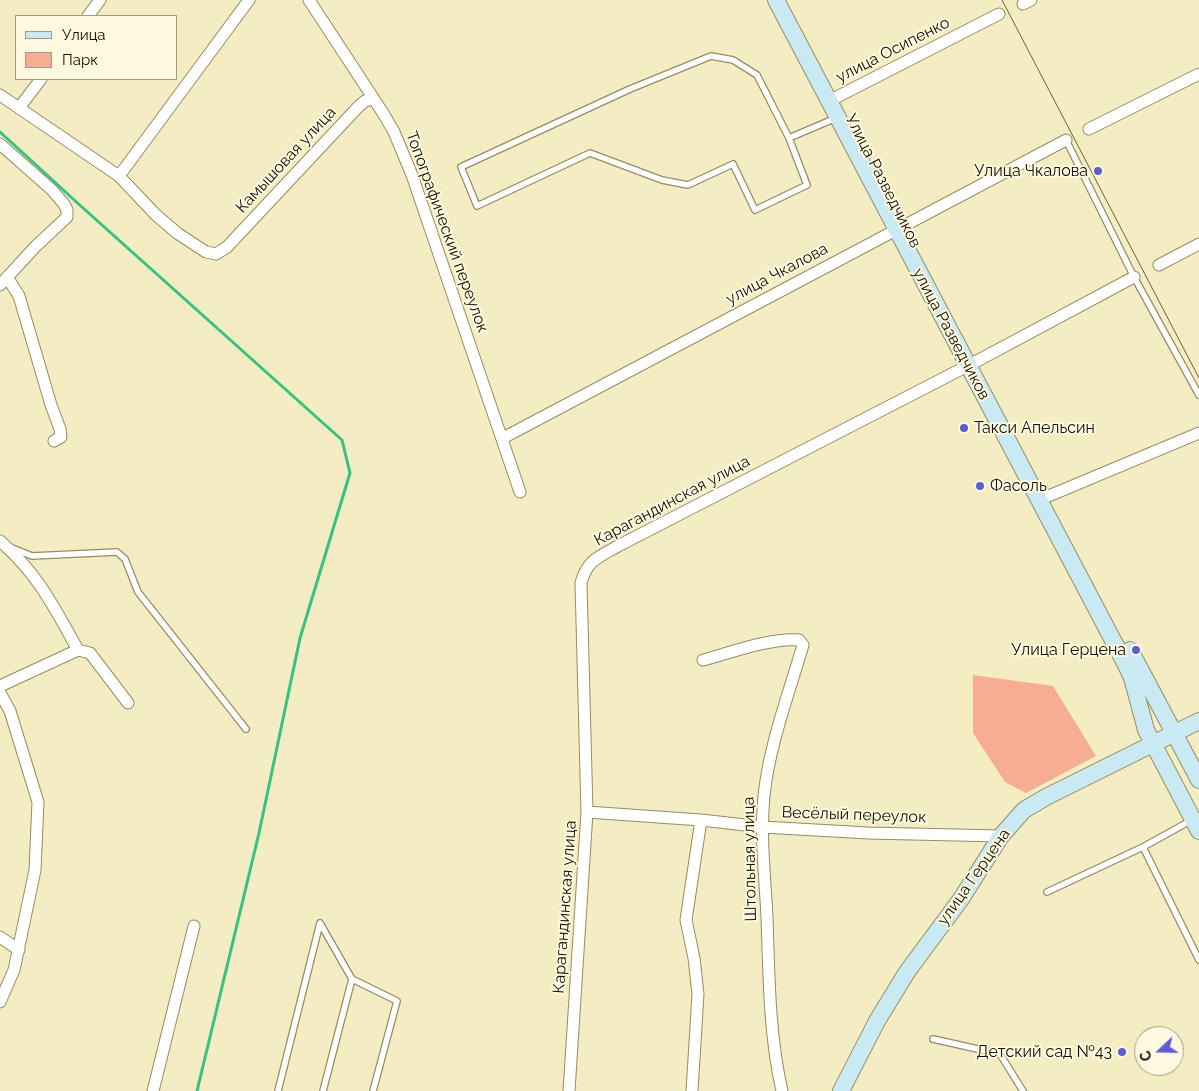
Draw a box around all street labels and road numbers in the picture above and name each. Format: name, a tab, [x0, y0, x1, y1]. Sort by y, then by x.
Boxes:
street label: улица Осипенко	[833, 13, 953, 87]
street label: Камышовая улица	[232, 103, 340, 217]
street label: Улица Разведчиков	[841, 111, 925, 251]
street label: Топографический переулок	[402, 129, 492, 335]
street label: улица Чкалова	[723, 239, 831, 309]
street label: улица Разведчиков	[908, 265, 994, 403]
street label: Карагандинская улица	[591, 452, 753, 550]
street label: Штольная улица	[739, 796, 761, 922]
street label: Весёлый переулок	[781, 803, 927, 827]
street label: Карагандинская улица	[549, 820, 581, 994]
street label: улица Герцена	[934, 825, 1014, 929]

